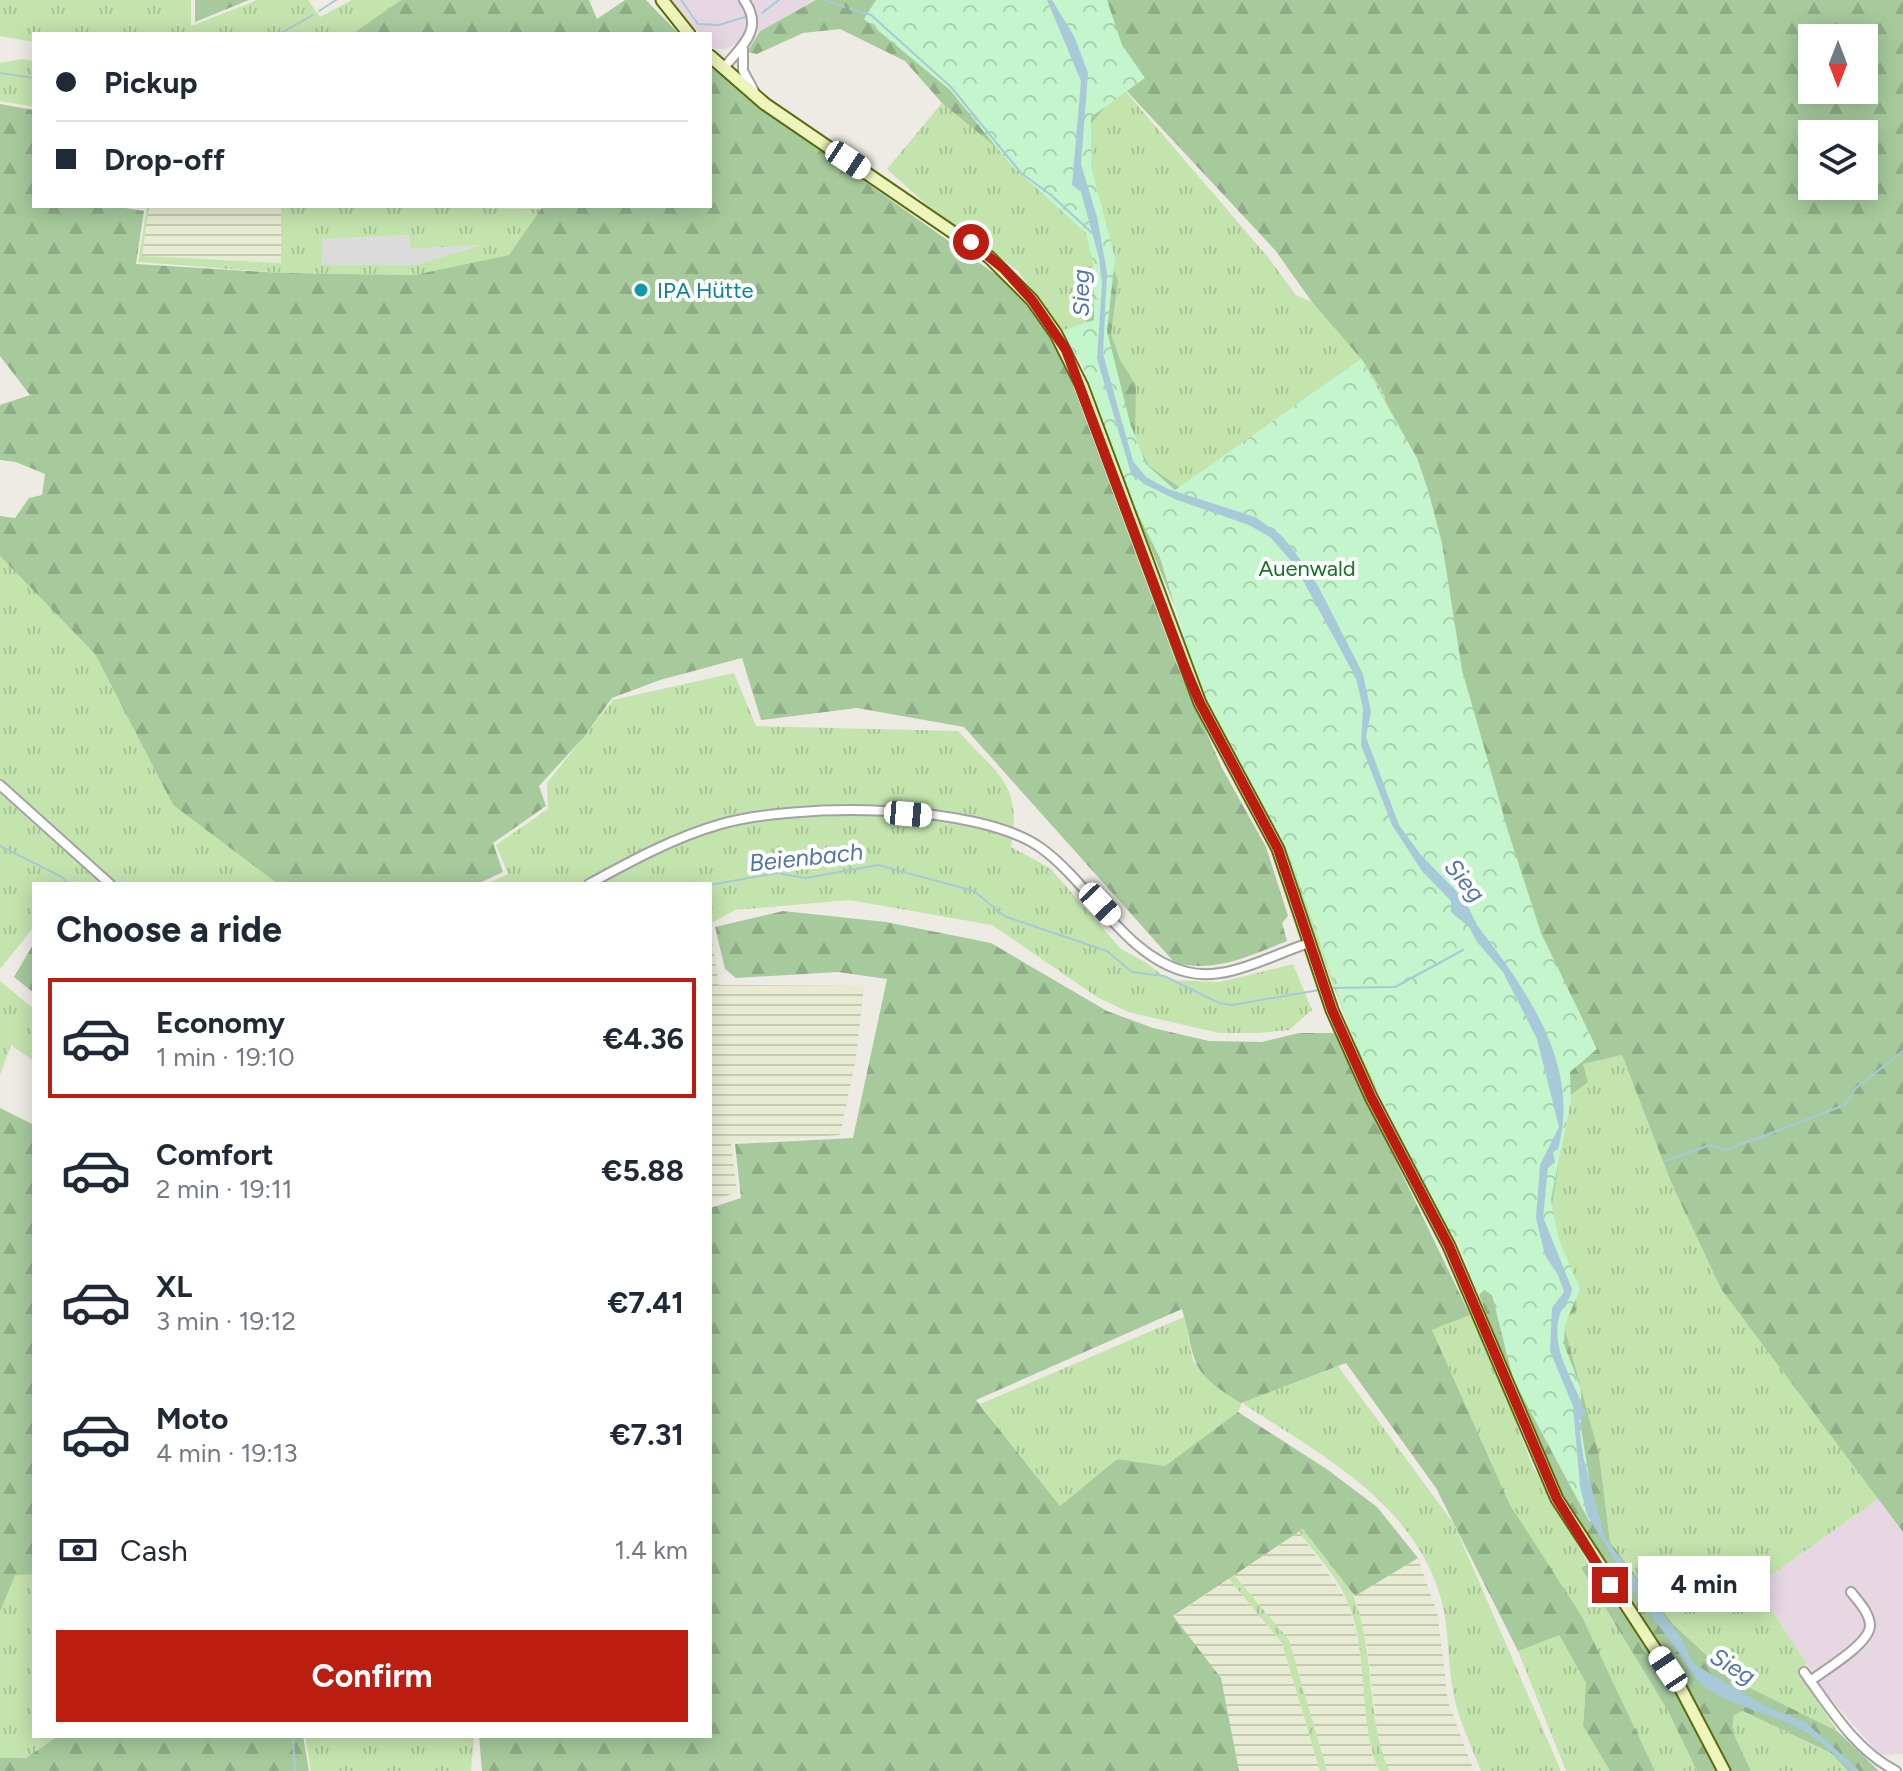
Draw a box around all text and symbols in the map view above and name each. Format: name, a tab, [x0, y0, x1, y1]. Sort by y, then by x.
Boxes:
north arrow	[1798, 24, 1878, 104]
map controls	[1798, 24, 1878, 200]
text: Pickup	[104, 64, 198, 101]
button: layers	[1798, 120, 1878, 200]
car	[821, 137, 875, 183]
text: Drop-off	[104, 141, 225, 178]
route start	[953, 224, 989, 260]
water label: Sieg	[1066, 269, 1095, 317]
place label: IPA Hütte	[657, 277, 753, 304]
marker: IPA Hütte	[632, 281, 650, 299]
park label: Auenwald	[1258, 555, 1356, 582]
car	[883, 800, 933, 828]
water label: Beienbach	[748, 837, 864, 877]
water label: Sieg	[1439, 852, 1491, 908]
car	[1075, 878, 1125, 930]
text: Choose a ride	[56, 908, 282, 951]
icon: car	[60, 1002, 132, 1074]
text: Economy	[156, 1004, 285, 1041]
text: €4.36	[603, 1020, 684, 1057]
text: 1 min · 19:10	[156, 1041, 295, 1073]
icon: car	[60, 1134, 132, 1206]
text: Comfort	[156, 1136, 274, 1173]
text: €5.88	[602, 1152, 684, 1189]
text: 2 min · 19:11	[156, 1173, 293, 1205]
icon: car	[60, 1266, 132, 1338]
text: XL	[156, 1268, 192, 1305]
text: €7.41	[607, 1284, 684, 1321]
text: 3 min · 19:12	[156, 1305, 296, 1337]
icon: car	[60, 1398, 132, 1470]
text: Moto	[156, 1400, 228, 1437]
text: €7.31	[610, 1416, 684, 1453]
text: 4 min · 19:13	[156, 1437, 298, 1469]
icon: cash	[56, 1528, 100, 1572]
text: Cash	[120, 1532, 188, 1569]
text: 1.4 km	[615, 1534, 688, 1566]
callout: 4 min	[1638, 1557, 1770, 1613]
route end	[1592, 1567, 1628, 1603]
text: 4 min	[1671, 1568, 1737, 1600]
button: Confirm	[56, 1630, 688, 1722]
water label: Sieg	[1705, 1641, 1761, 1691]
car	[1645, 1642, 1691, 1696]

